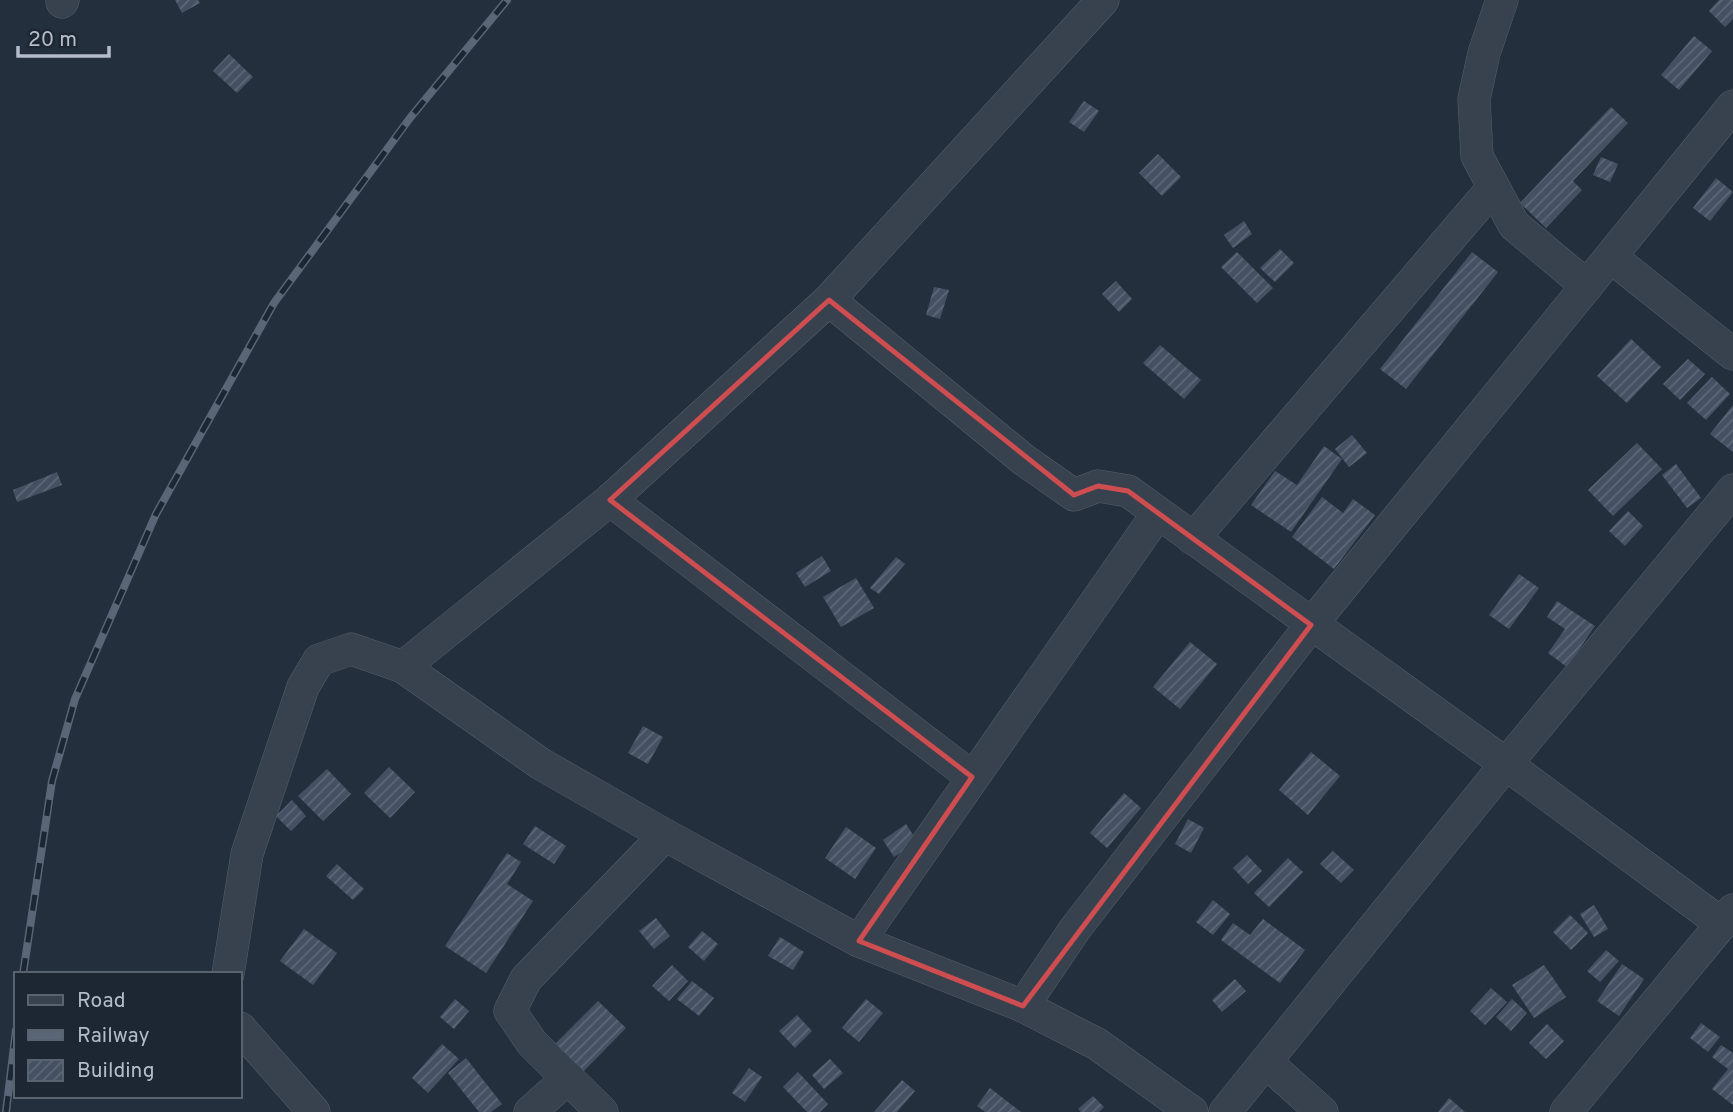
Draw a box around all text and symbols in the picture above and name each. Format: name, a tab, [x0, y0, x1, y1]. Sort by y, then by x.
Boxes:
scale bar	[18, 14, 108, 58]
text: 20 m	[28, 27, 77, 54]
legend	[14, 972, 242, 1098]
text: Road	[77, 988, 126, 1015]
text: Railway	[77, 1023, 150, 1050]
text: Building	[77, 1058, 155, 1085]

